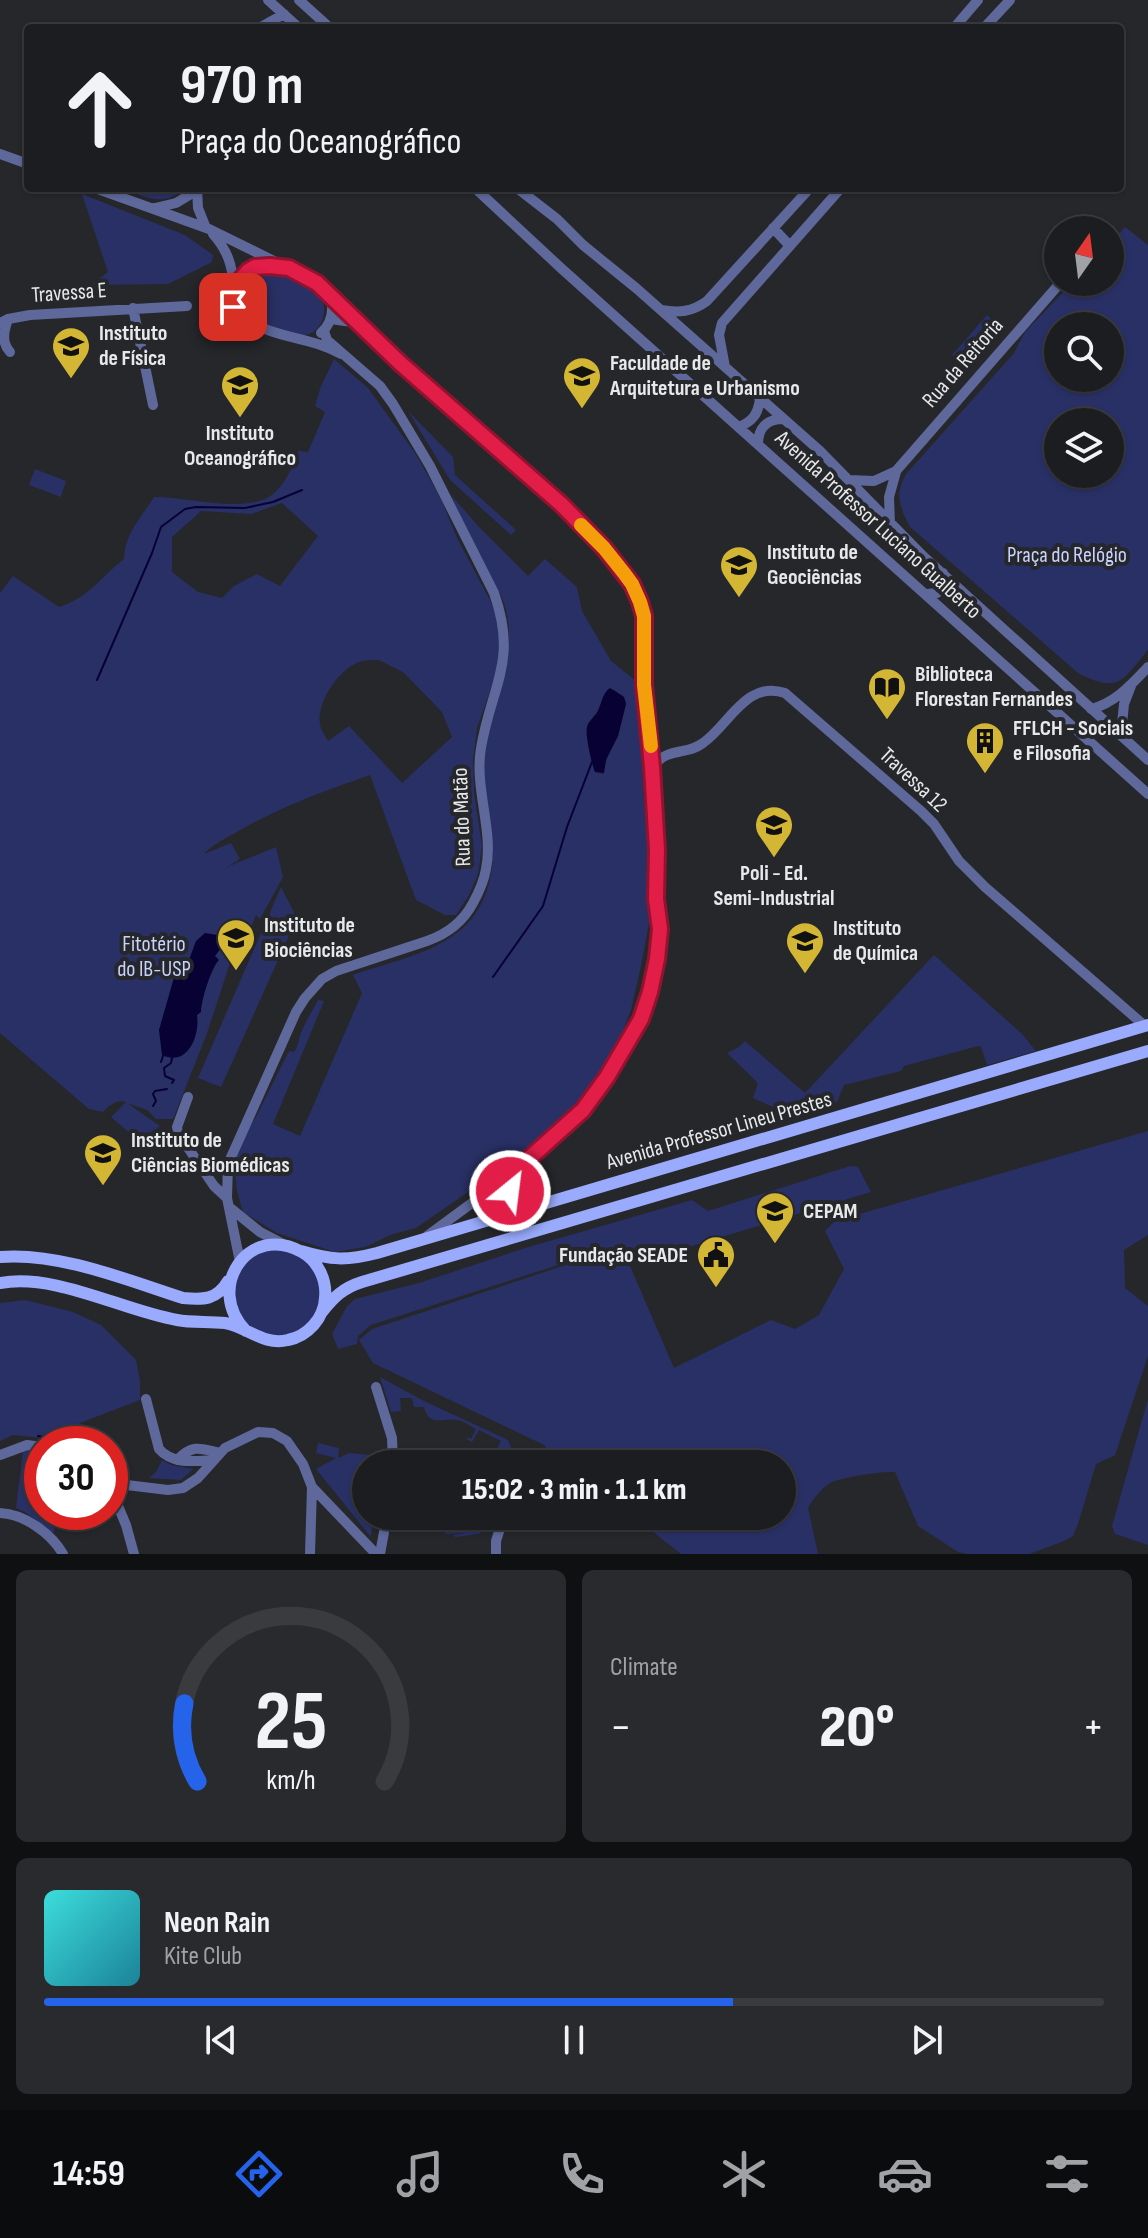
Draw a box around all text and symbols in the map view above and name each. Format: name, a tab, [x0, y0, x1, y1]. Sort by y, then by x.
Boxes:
text: 970 m	[180, 53, 303, 120]
icon: ahead	[48, 56, 152, 160]
text: Praça do Oceanográfico	[180, 121, 461, 164]
north arrow	[1044, 216, 1124, 296]
map controls	[1044, 216, 1124, 488]
pin	[199, 273, 267, 341]
street label: Travessa E	[31, 277, 107, 309]
icon: arrive	[211, 285, 255, 329]
button: search	[1044, 312, 1124, 392]
street label: Rua da Reitoria	[917, 313, 1009, 413]
place label: Instituto de Física	[99, 320, 167, 372]
school or university icon: Instituto de Física	[50, 325, 92, 380]
place label: Faculdade de Arquitetura e Urbanismo	[609, 350, 800, 402]
school or university icon: Faculdade de Arquitetura e Urbanismo	[561, 355, 603, 410]
school or university icon: Instituto Oceanográfico	[219, 364, 261, 419]
button: layers	[1044, 408, 1124, 488]
place label: Instituto Oceanográfico	[184, 420, 296, 472]
street label: Avenida Professor Luciano Gualberto	[769, 425, 987, 625]
place label: Instituto de Geociências	[767, 539, 862, 591]
park label: Praça do Relógio	[1007, 542, 1127, 569]
school or university icon: Instituto de Geociências	[718, 544, 760, 599]
place label: Biblioteca Florestan Fernandes	[915, 661, 1073, 713]
library icon: Biblioteca Florestan Fernandes	[866, 666, 908, 721]
place label: FFLCH - Sociais e Filosofia	[1013, 715, 1133, 767]
building icon: FFLCH - Sociais e Filosofia	[964, 720, 1006, 775]
street label: Travessa 12	[873, 742, 953, 818]
street label: Rua do Matão	[447, 767, 477, 867]
school or university icon: Poli - Ed. Semi-Industrial	[753, 804, 795, 859]
place label: Poli - Ed. Semi-Industrial	[713, 860, 835, 912]
place label: Instituto de Biociências	[264, 912, 355, 964]
place label: Instituto de Química	[833, 915, 918, 967]
school or university icon: Instituto de Biociências	[215, 917, 257, 972]
school or university icon: Instituto de Química	[784, 920, 826, 975]
park label: Fitotério do IB-USP	[117, 931, 191, 983]
street label: Avenida Professor Lineu Prestes	[602, 1086, 835, 1176]
place label: Instituto de Ciências Biomédicas	[131, 1127, 290, 1179]
school or university icon: Instituto de Ciências Biomédicas	[82, 1132, 124, 1187]
position arrow	[468, 1149, 552, 1233]
school or university icon: CEPAM	[754, 1190, 796, 1245]
place label: CEPAM	[803, 1198, 857, 1225]
public building icon: Fundação SEADE	[695, 1234, 737, 1289]
place label: Fundação SEADE	[559, 1242, 688, 1269]
speed limit sign: 30	[24, 1426, 128, 1530]
text: 15:02 · 3 min · 1.1 km	[462, 1472, 686, 1508]
text: Climate	[610, 1652, 678, 1683]
text: 25	[255, 1673, 327, 1773]
text: 20°	[819, 1692, 895, 1764]
text: −	[610, 1701, 632, 1754]
text: +	[1082, 1701, 1104, 1754]
text: km/h	[266, 1763, 316, 1798]
text: Neon Rain	[164, 1905, 270, 1941]
text: Kite Club	[164, 1941, 242, 1972]
icon: previous	[199, 2018, 243, 2062]
icon: pause	[552, 2018, 596, 2062]
icon: next	[905, 2018, 949, 2062]
icon: directions	[231, 2146, 287, 2202]
icon: music	[392, 2146, 448, 2202]
icon: phone	[554, 2146, 610, 2202]
icon: climate	[716, 2146, 772, 2202]
icon: car	[877, 2146, 933, 2202]
icon: filters	[1039, 2146, 1095, 2202]
text: 14:59	[53, 2153, 125, 2196]

